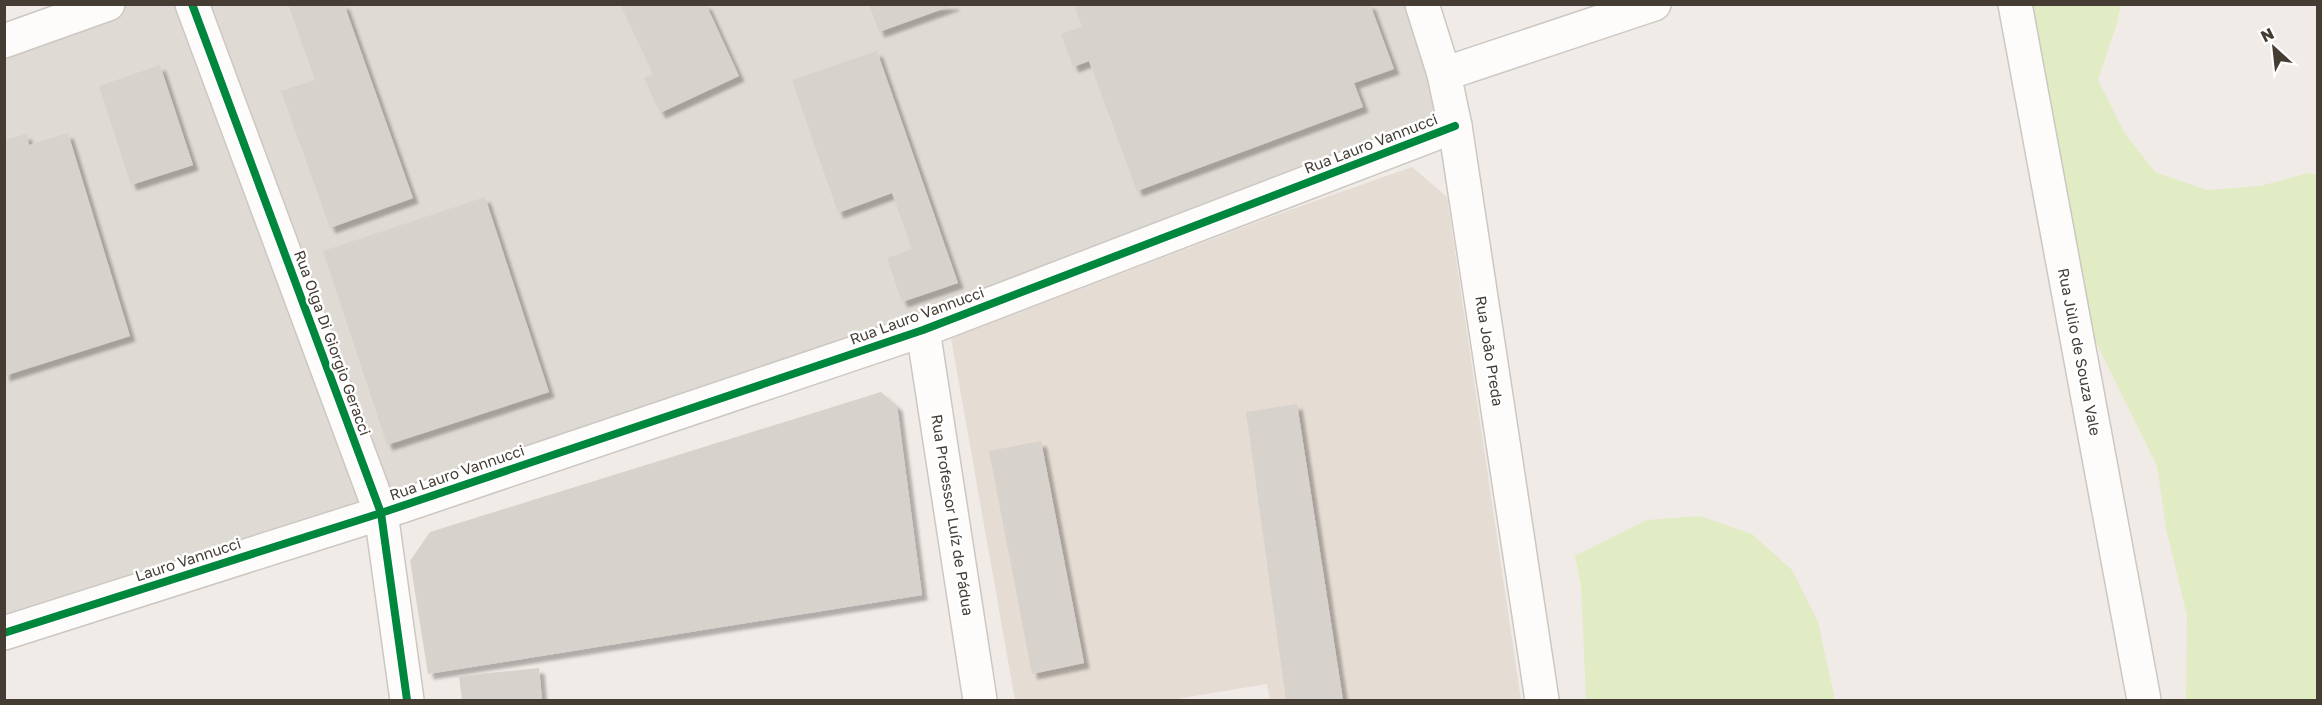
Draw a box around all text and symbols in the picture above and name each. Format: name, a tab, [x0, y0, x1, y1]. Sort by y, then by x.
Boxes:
north arrow	[2244, 18, 2304, 78]
text: N	[2257, 23, 2277, 46]
street label: Rua Lauro Vannucci	[1301, 109, 1440, 177]
street label: Rua Olga Di Giorgio Geracci	[291, 248, 375, 438]
street label: Rua Jùlio de Souza Vale	[2055, 266, 2105, 437]
street label: Rua Lauro Vannucci	[847, 282, 986, 348]
street label: Rua João Preda	[1472, 294, 1508, 407]
street label: Rua Professor Luíz de Pádua	[928, 413, 978, 617]
street label: Rua Lauro Vannucci	[387, 441, 526, 504]
street label: Lauro Vannucci	[132, 533, 243, 585]

